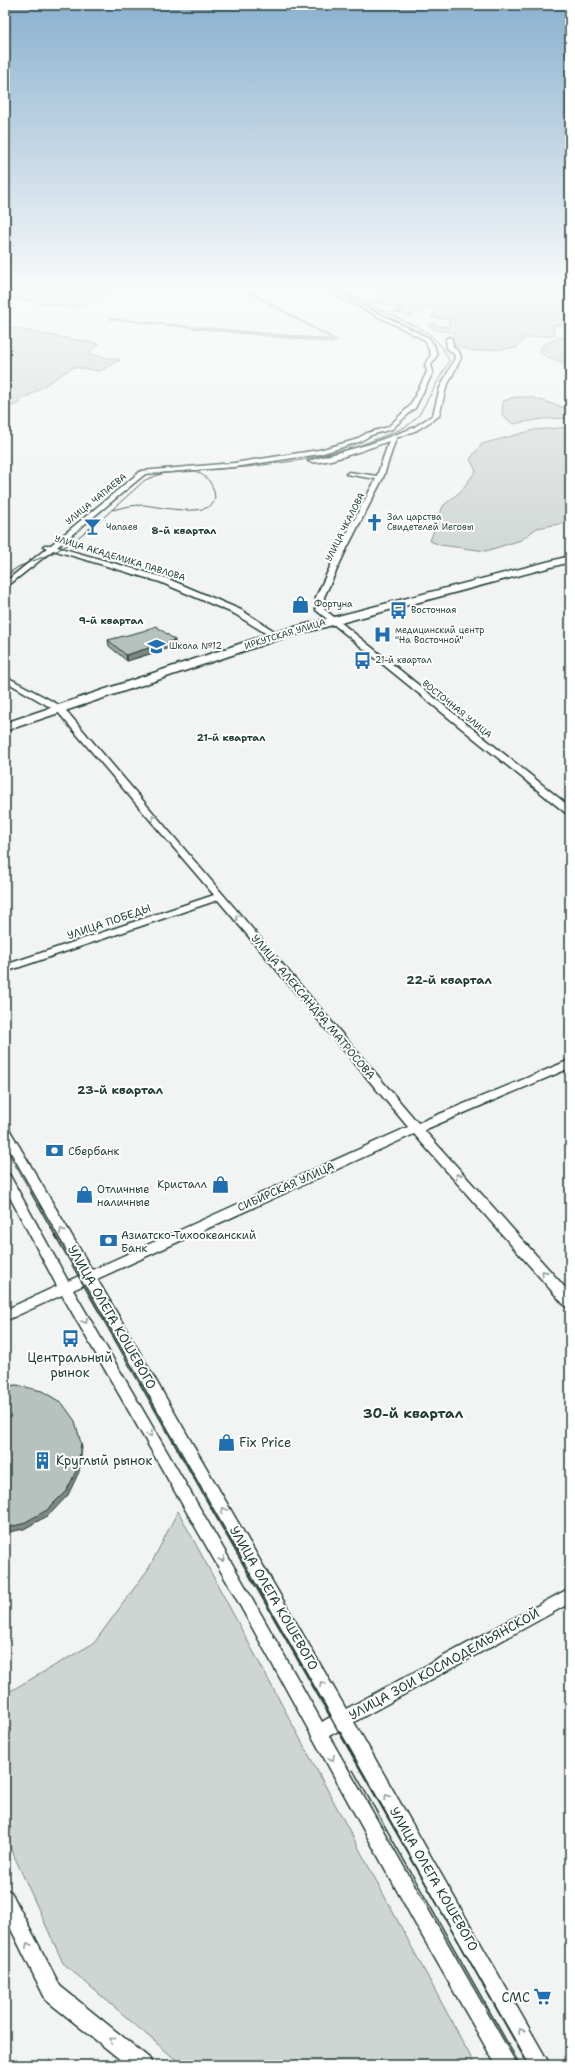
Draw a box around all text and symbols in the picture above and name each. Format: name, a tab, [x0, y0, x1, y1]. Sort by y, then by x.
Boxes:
street label: УЛИЦА ЧАПАЕВА	[63, 470, 129, 527]
street label: УЛИЦА ЧКАЛОВА	[323, 490, 368, 563]
place label: Зал царства Свидетелей Иеговы	[387, 511, 474, 533]
church icon: Зал царства Свидетелей Иеговы	[364, 512, 384, 532]
bar icon: Чапаев	[83, 517, 103, 537]
place label: Чапаев	[106, 521, 138, 533]
district label: 8-й квартал	[152, 524, 216, 537]
street label: УЛИЦА АКАДЕМИКА ПАВЛОВА	[53, 532, 187, 584]
shop icon: Фортуна	[291, 594, 311, 614]
place label: Фортуна	[314, 598, 353, 610]
bus stop icon: Восточная	[388, 600, 408, 620]
place label: Восточная	[411, 604, 456, 616]
district label: 9-й квартал	[79, 614, 143, 627]
street label: ИРКУТСКАЯ УЛИЦА	[243, 616, 327, 652]
place label: медицинский центр "На Восточной"	[395, 624, 484, 646]
hospital icon: медицинский центр "На Восточной"	[372, 625, 392, 645]
school or university icon: Школа №12	[146, 636, 166, 656]
place label: Школа №12	[169, 640, 222, 652]
bus stop icon: 21-й квартал	[352, 650, 372, 670]
place label: 21-й квартал	[375, 654, 432, 666]
street label: ВОСТОЧНАЯ УЛИЦА	[420, 677, 495, 741]
district label: 21-й квартал	[197, 731, 265, 744]
one-way arrow	[151, 815, 158, 823]
street label: УЛИЦА ПОБЕДЫ	[65, 901, 153, 943]
one-way arrow	[235, 914, 242, 922]
street label: УЛИЦА АЛЕКСАНДРА МАТРОСОВА	[248, 931, 378, 1083]
district label: 22-й квартал	[406, 972, 492, 988]
district label: 23-й квартал	[77, 1082, 164, 1098]
bank icon: Сбербанк	[45, 1141, 65, 1161]
place label: Сбербанк	[68, 1144, 119, 1159]
street label: СИБИРСКАЯ УЛИЦА	[235, 1159, 337, 1215]
one-way arrow	[455, 1173, 462, 1181]
shop icon: Кристалл	[210, 1174, 230, 1194]
place label: Кристалл	[157, 1177, 207, 1192]
place label: Отличные наличные	[97, 1182, 150, 1210]
shop icon: Отличные наличные	[74, 1185, 94, 1205]
one-way arrow	[60, 1228, 67, 1235]
place label: Азиатско-Тихоокеанский Банк	[121, 1228, 256, 1256]
bank icon: Азиатско-Тихоокеанский Банк	[98, 1231, 118, 1251]
street label: УЛИЦА ОЛЕГА КОШЕВОГО	[64, 1242, 160, 1392]
one-way arrow	[542, 1271, 549, 1278]
one-way arrow	[81, 1317, 88, 1325]
bus stop icon: Центральный рынок	[60, 1328, 80, 1348]
place label: Центральный рынок	[27, 1349, 113, 1381]
district label: 30-й квартал	[363, 1404, 464, 1422]
one-way arrow	[145, 1430, 153, 1437]
shop icon: Fix Price	[216, 1432, 236, 1452]
place label: Fix Price	[239, 1434, 291, 1451]
building icon: Круглый рынок	[33, 1450, 53, 1470]
place label: Круглый рынок	[56, 1452, 152, 1469]
one-way arrow	[221, 1507, 228, 1514]
street label: УЛИЦА ОЛЕГА КОШЕВОГО	[226, 1523, 322, 1673]
one-way arrow	[217, 1555, 224, 1562]
street label: УЛИЦА ЗОИ КОСМОДЕМЬЯНСКОЙ	[345, 1603, 542, 1724]
one-way arrow	[320, 1681, 327, 1688]
one-way arrow	[328, 1754, 335, 1761]
one-way arrow	[384, 1794, 391, 1801]
street label: УЛИЦА ОЛЕГА КОШЕВОГО	[386, 1804, 482, 1954]
one-way arrow	[25, 1941, 33, 1949]
supermarket icon: СМС	[533, 1987, 553, 2007]
place label: СМС	[502, 1989, 530, 2006]
one-way arrow	[518, 2028, 525, 2035]
one-way arrow	[109, 2038, 116, 2045]

